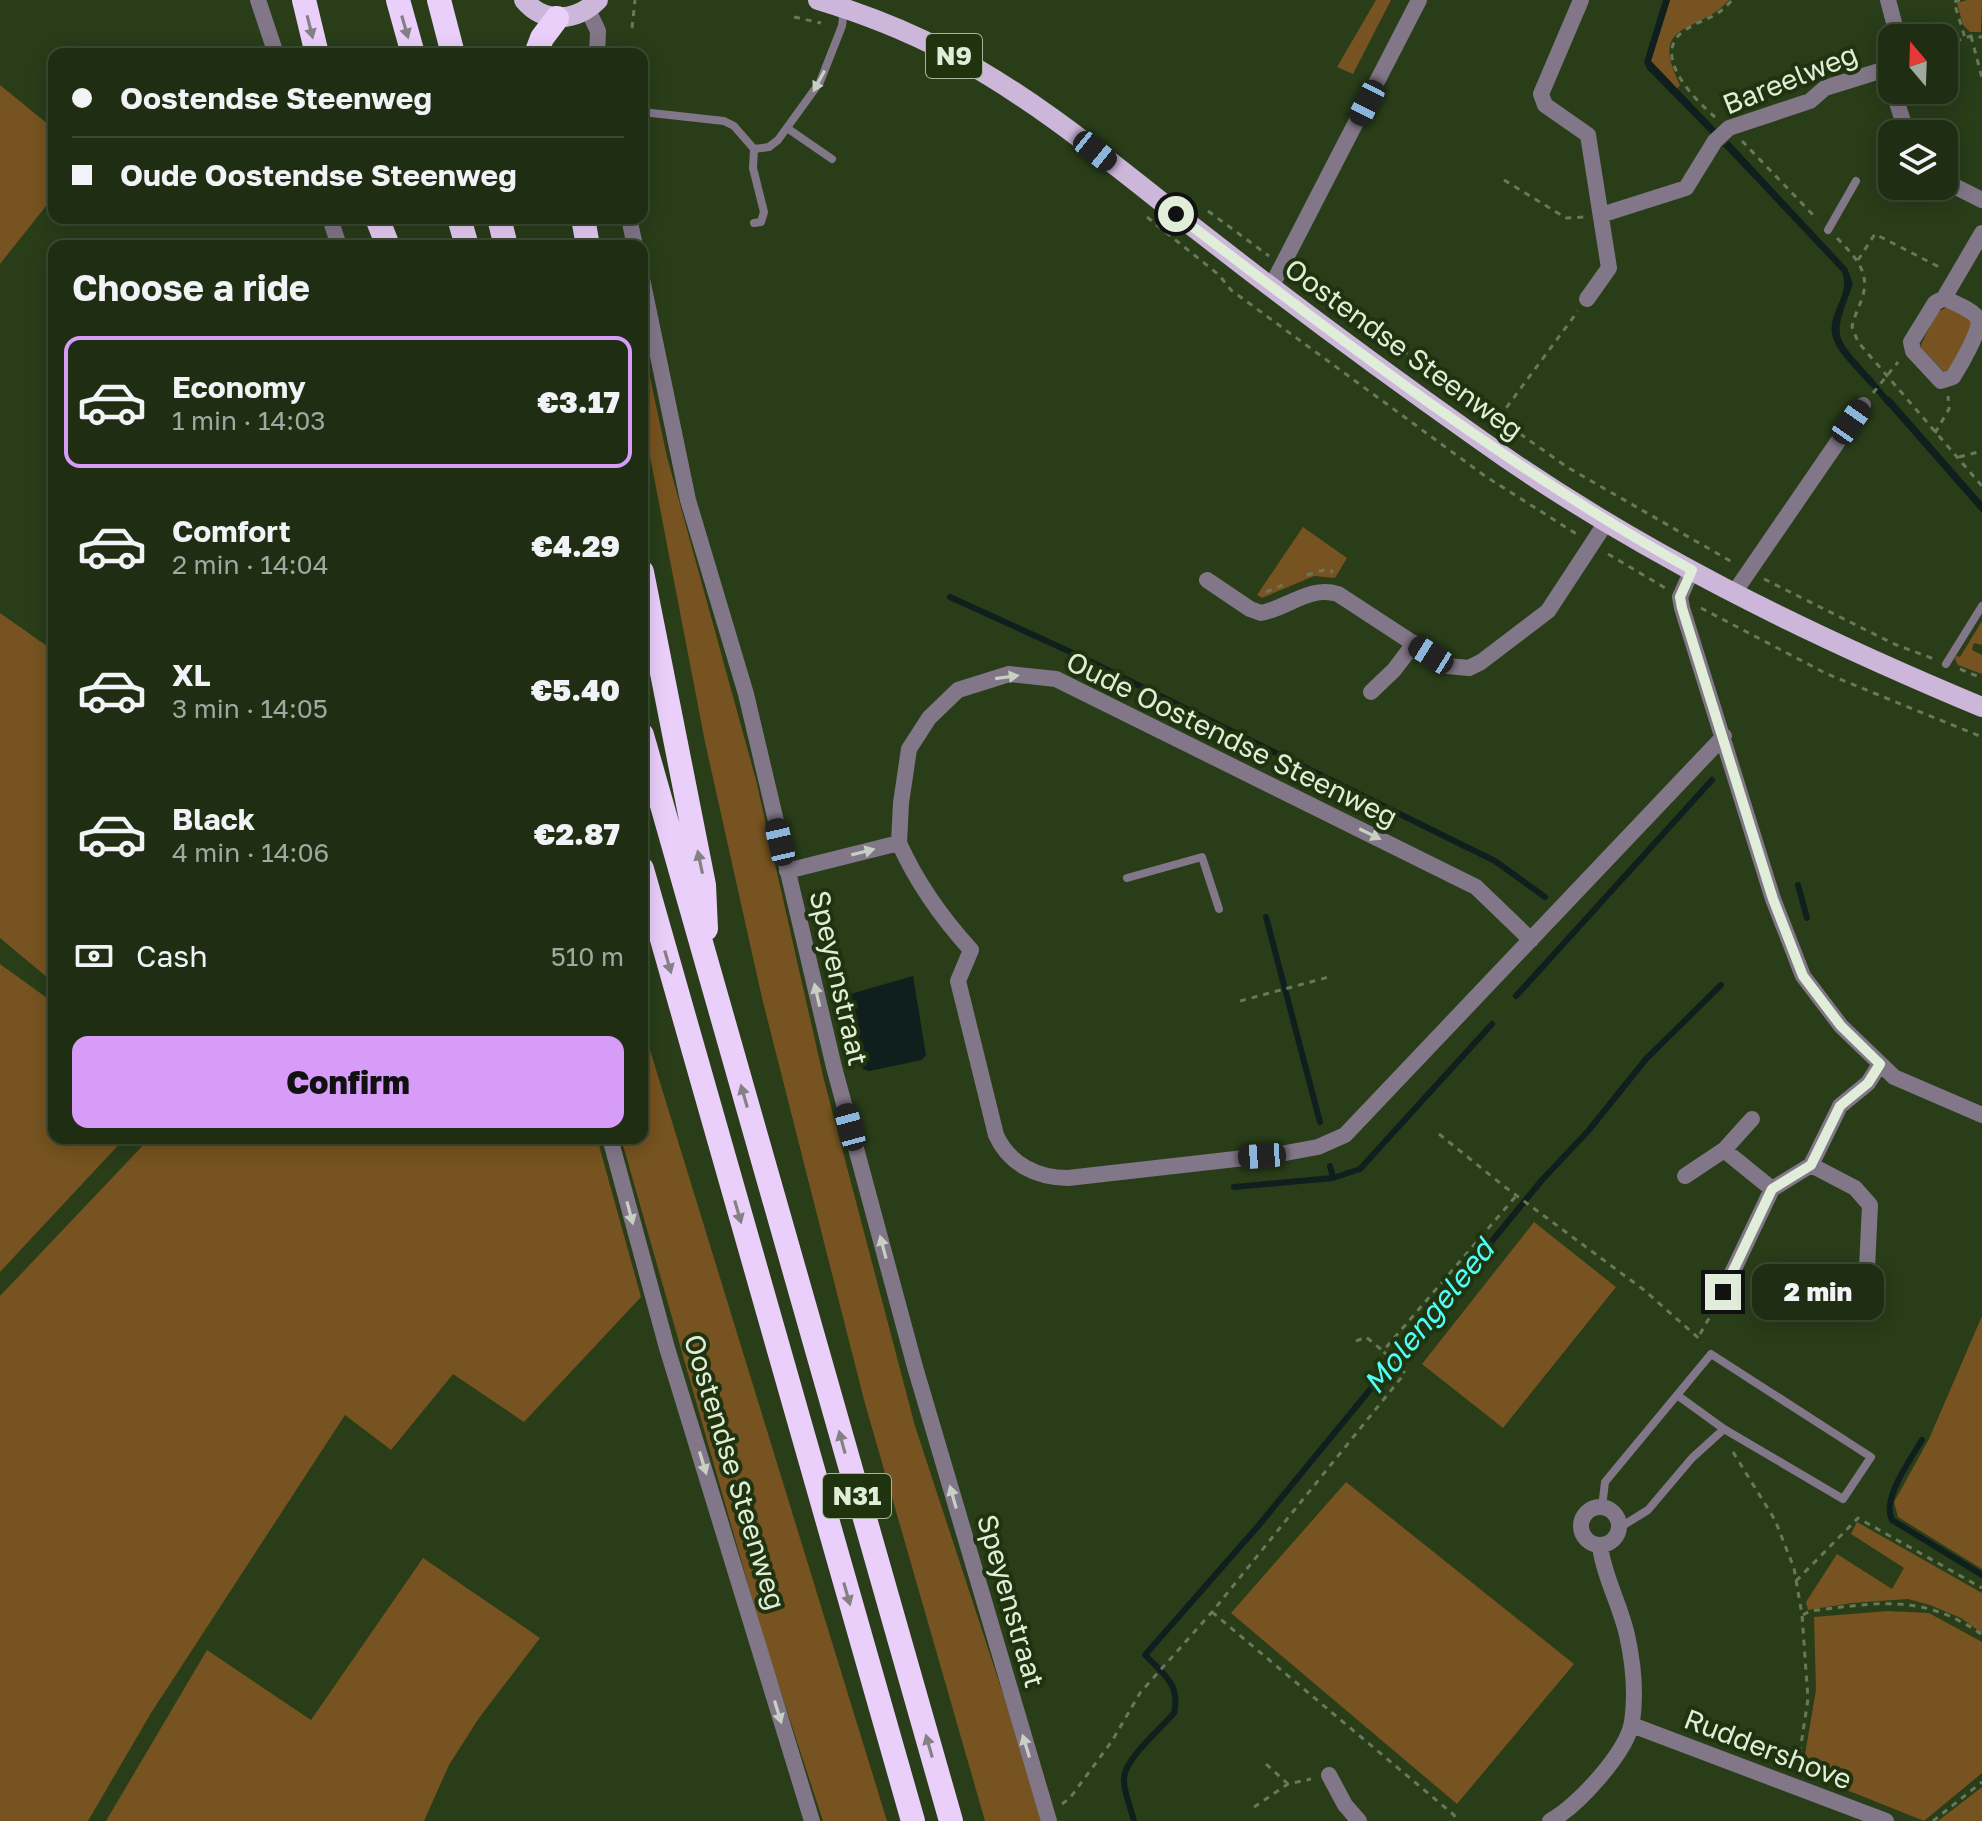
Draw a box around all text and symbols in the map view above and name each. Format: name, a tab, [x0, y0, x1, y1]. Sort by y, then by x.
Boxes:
one-way arrow	[304, 15, 317, 40]
one-way arrow	[399, 15, 412, 39]
north arrow	[1878, 24, 1958, 104]
map controls	[1878, 24, 1958, 200]
road number: N9	[926, 34, 982, 78]
street label: Bareelweg	[1718, 37, 1862, 120]
one-way arrow	[812, 70, 826, 92]
car	[1345, 76, 1389, 130]
text: Oostendse Steenweg	[120, 80, 432, 116]
button: layers	[1878, 120, 1958, 200]
car	[1069, 127, 1121, 175]
text: Oude Oostendse Steenweg	[120, 157, 517, 193]
route start	[1158, 196, 1194, 232]
street label: Oostendse Steenweg	[1279, 251, 1530, 446]
text: Choose a ride	[72, 266, 310, 309]
icon: car	[76, 366, 148, 438]
text: Economy	[172, 369, 306, 405]
text: €3.17	[537, 384, 620, 420]
car	[1827, 395, 1875, 449]
text: 1 min · 14:03	[172, 405, 325, 436]
icon: car	[76, 510, 148, 582]
text: Comfort	[172, 513, 291, 549]
text: €4.29	[531, 528, 620, 564]
text: 2 min · 14:04	[172, 549, 329, 580]
car	[1404, 632, 1458, 678]
street label: Oude Oostendse Steenweg	[1061, 644, 1403, 833]
icon: car	[76, 654, 148, 726]
text: XL	[172, 657, 211, 693]
one-way arrow	[994, 670, 1019, 683]
text: €5.40	[531, 672, 620, 708]
text: 3 min · 14:05	[172, 693, 328, 724]
icon: car	[76, 798, 148, 870]
text: Black	[172, 801, 255, 837]
text: €2.87	[534, 816, 620, 852]
car	[763, 816, 797, 868]
one-way arrow	[1358, 828, 1381, 841]
text: 4 min · 14:06	[172, 837, 329, 868]
one-way arrow	[850, 846, 875, 858]
one-way arrow	[693, 849, 705, 874]
street label: Speyenstraat	[803, 887, 876, 1069]
icon: cash	[72, 934, 116, 978]
text: Cash	[136, 938, 208, 974]
text: 510 m	[551, 941, 624, 972]
one-way arrow	[662, 950, 675, 974]
one-way arrow	[810, 982, 822, 1007]
button: Confirm	[72, 1036, 624, 1128]
one-way arrow	[737, 1083, 750, 1107]
car	[832, 1101, 868, 1153]
car	[1237, 1142, 1287, 1170]
one-way arrow	[625, 1201, 637, 1226]
one-way arrow	[732, 1201, 745, 1225]
water label: Molengeleed	[1355, 1229, 1503, 1401]
one-way arrow	[876, 1234, 888, 1259]
callout: 2 min	[1751, 1264, 1883, 1320]
route end	[1705, 1274, 1741, 1310]
text: 2 min	[1784, 1276, 1852, 1307]
street label: Oostendse Steenweg	[678, 1330, 793, 1614]
one-way arrow	[835, 1430, 848, 1454]
one-way arrow	[697, 1451, 710, 1475]
road number: N31	[823, 1474, 891, 1518]
one-way arrow	[946, 1484, 959, 1508]
street label: Speyenstraat	[971, 1510, 1052, 1691]
one-way arrow	[841, 1582, 854, 1606]
one-way arrow	[772, 1700, 785, 1724]
street label: Ruddershove	[1680, 1701, 1857, 1796]
one-way arrow	[922, 1734, 935, 1758]
one-way arrow	[1019, 1734, 1032, 1758]

